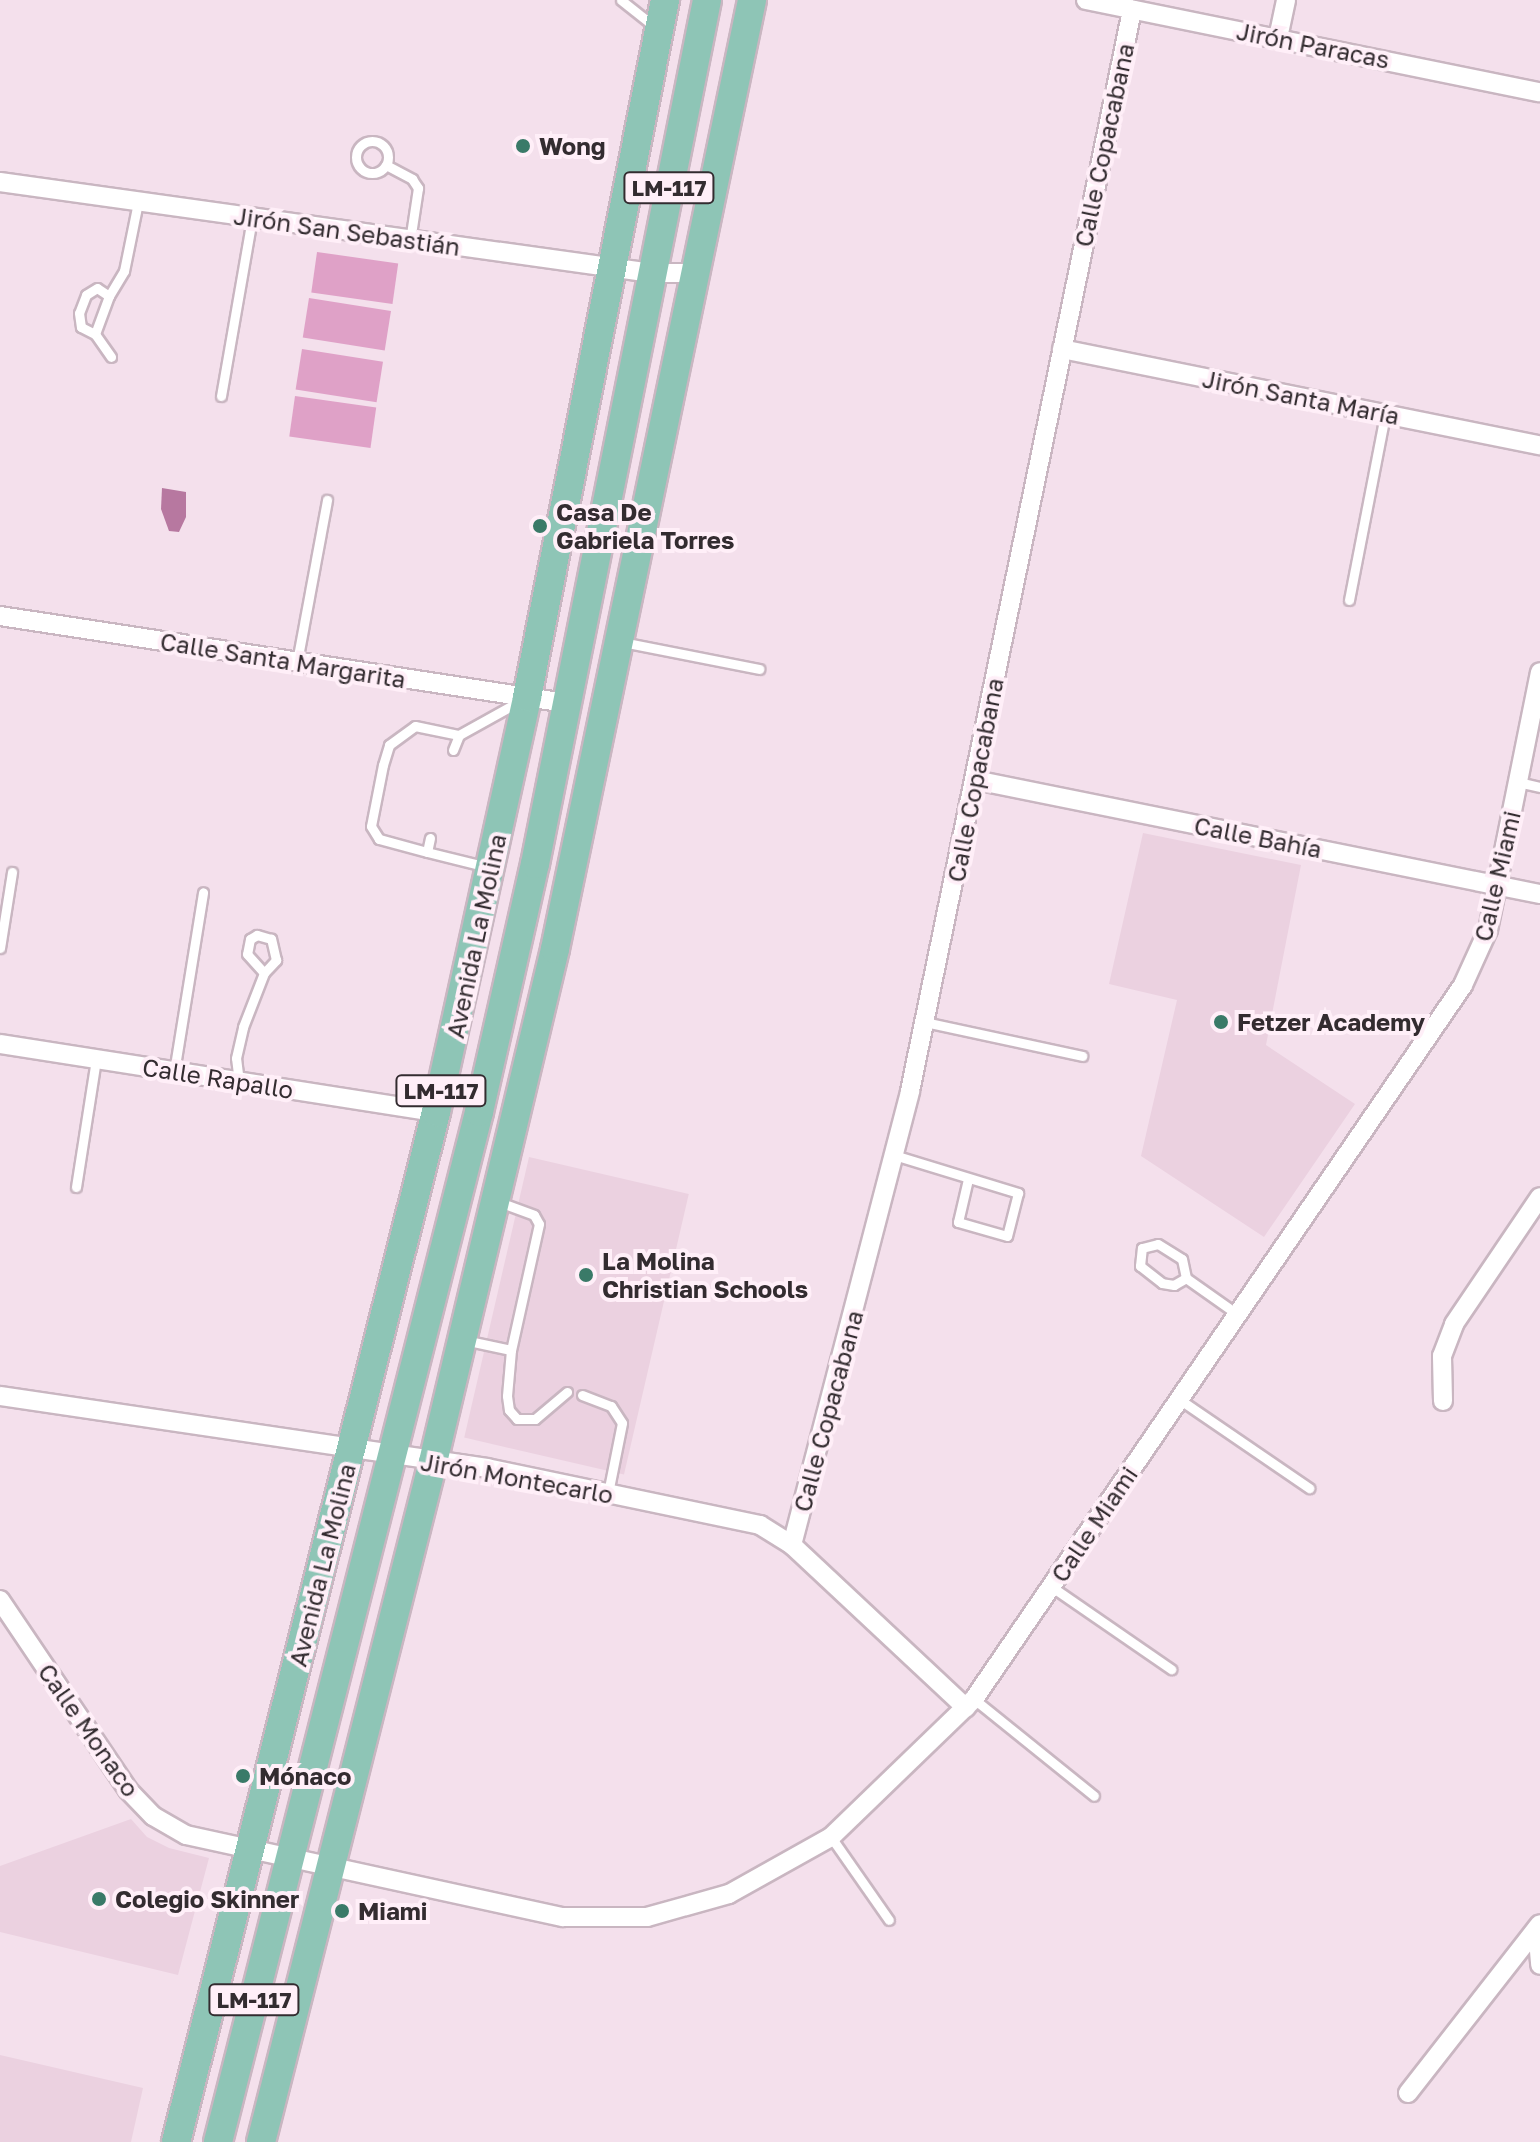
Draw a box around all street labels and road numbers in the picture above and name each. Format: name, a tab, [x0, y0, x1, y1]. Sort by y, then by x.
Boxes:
street label: Jirón Paracas	[1234, 16, 1392, 74]
street label: Calle Copacabana	[1068, 41, 1140, 249]
road number: LM-117	[623, 170, 715, 206]
street label: Jirón San Sebastián	[232, 201, 462, 261]
street label: Jirón Santa María	[1200, 364, 1402, 430]
street label: Calle Santa Margarita	[158, 626, 408, 694]
street label: Calle Copacabana	[941, 676, 1009, 884]
street label: Calle Miami	[1468, 808, 1526, 944]
street label: Calle Bahía	[1192, 811, 1324, 863]
street label: Avenida La Molina	[440, 831, 512, 1041]
street label: Calle Rapallo	[140, 1052, 296, 1104]
road number: LM-117	[395, 1073, 487, 1109]
street label: Calle Copacabana	[787, 1307, 869, 1515]
street label: Jirón Montecarlo	[419, 1447, 615, 1509]
street label: Avenida La Molina	[283, 1461, 361, 1669]
street label: Calle Miami	[1045, 1461, 1143, 1587]
street label: Calle Monaco	[33, 1658, 145, 1802]
road number: LM-117	[208, 1982, 300, 2018]

